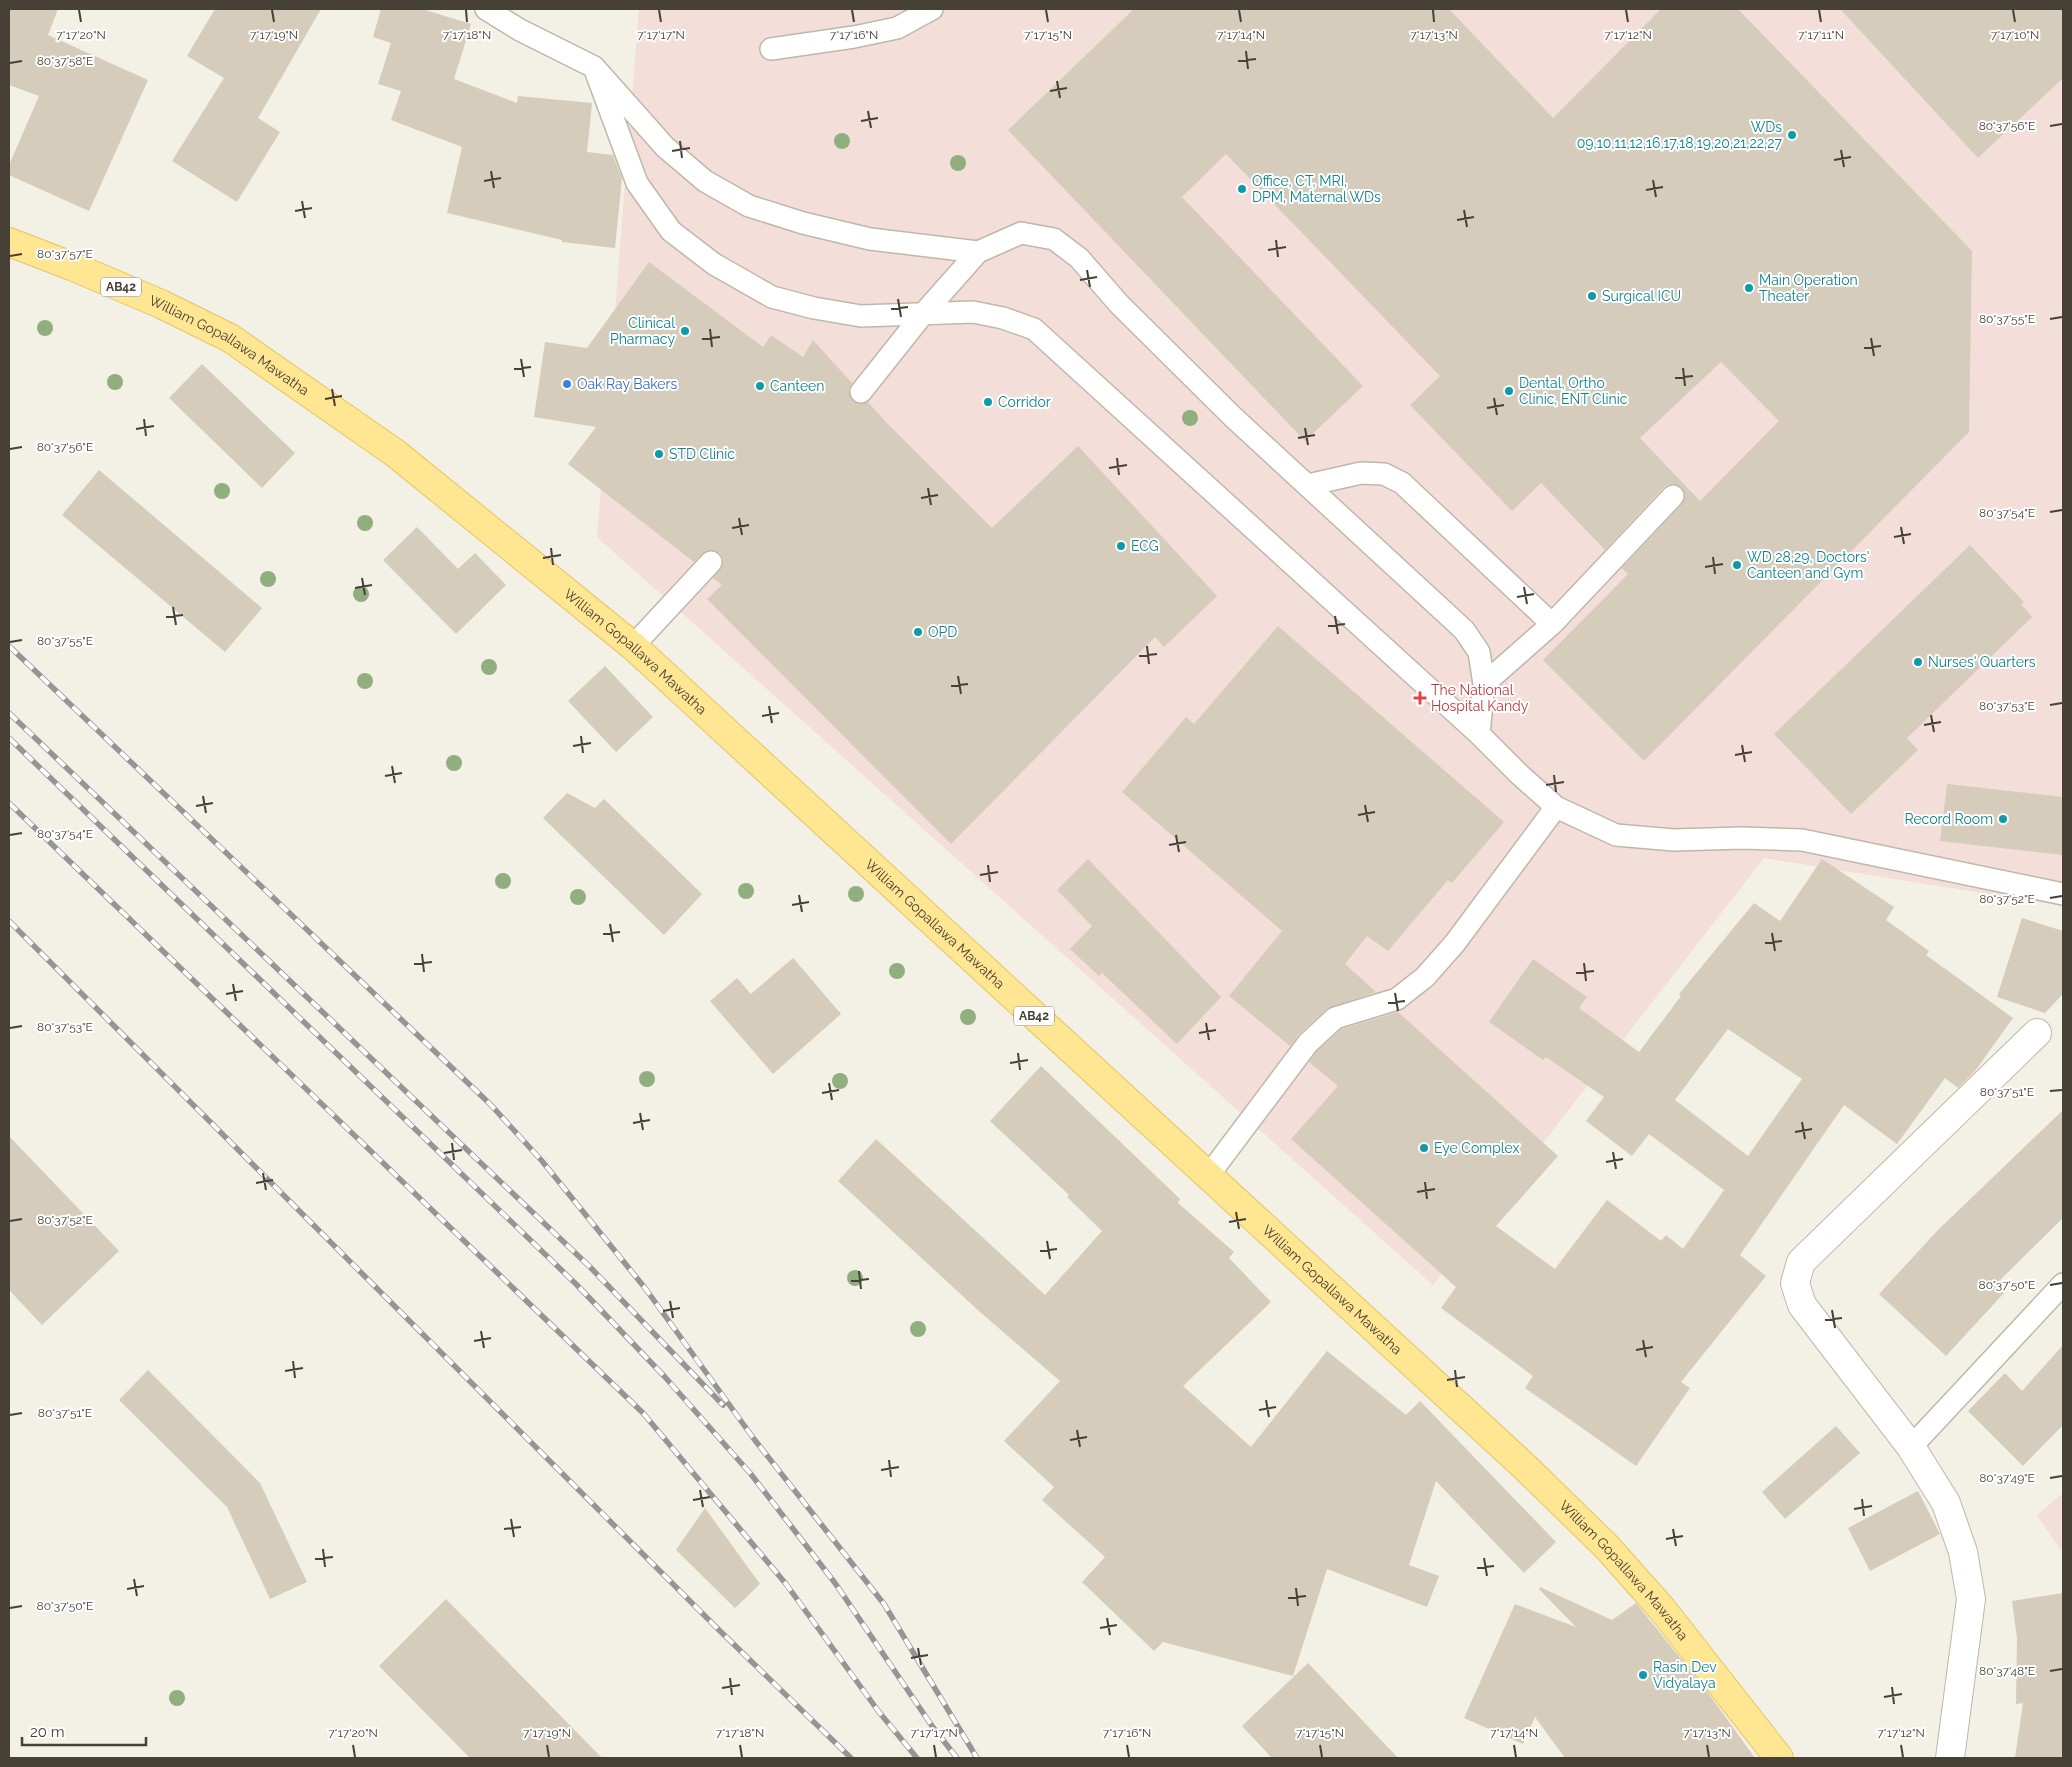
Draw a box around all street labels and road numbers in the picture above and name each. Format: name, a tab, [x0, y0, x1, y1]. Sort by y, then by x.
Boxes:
road number: AB42	[101, 278, 141, 296]
street label: William Gopallawa Mawatha	[147, 292, 312, 399]
street label: William Gopallawa Mawatha	[561, 585, 710, 718]
street label: William Gopallawa Mawatha	[862, 856, 1008, 992]
road number: AB42	[1014, 1006, 1054, 1026]
street label: William Gopallawa Mawatha	[1259, 1222, 1405, 1358]
street label: William Gopallawa Mawatha	[1556, 1497, 1691, 1643]

